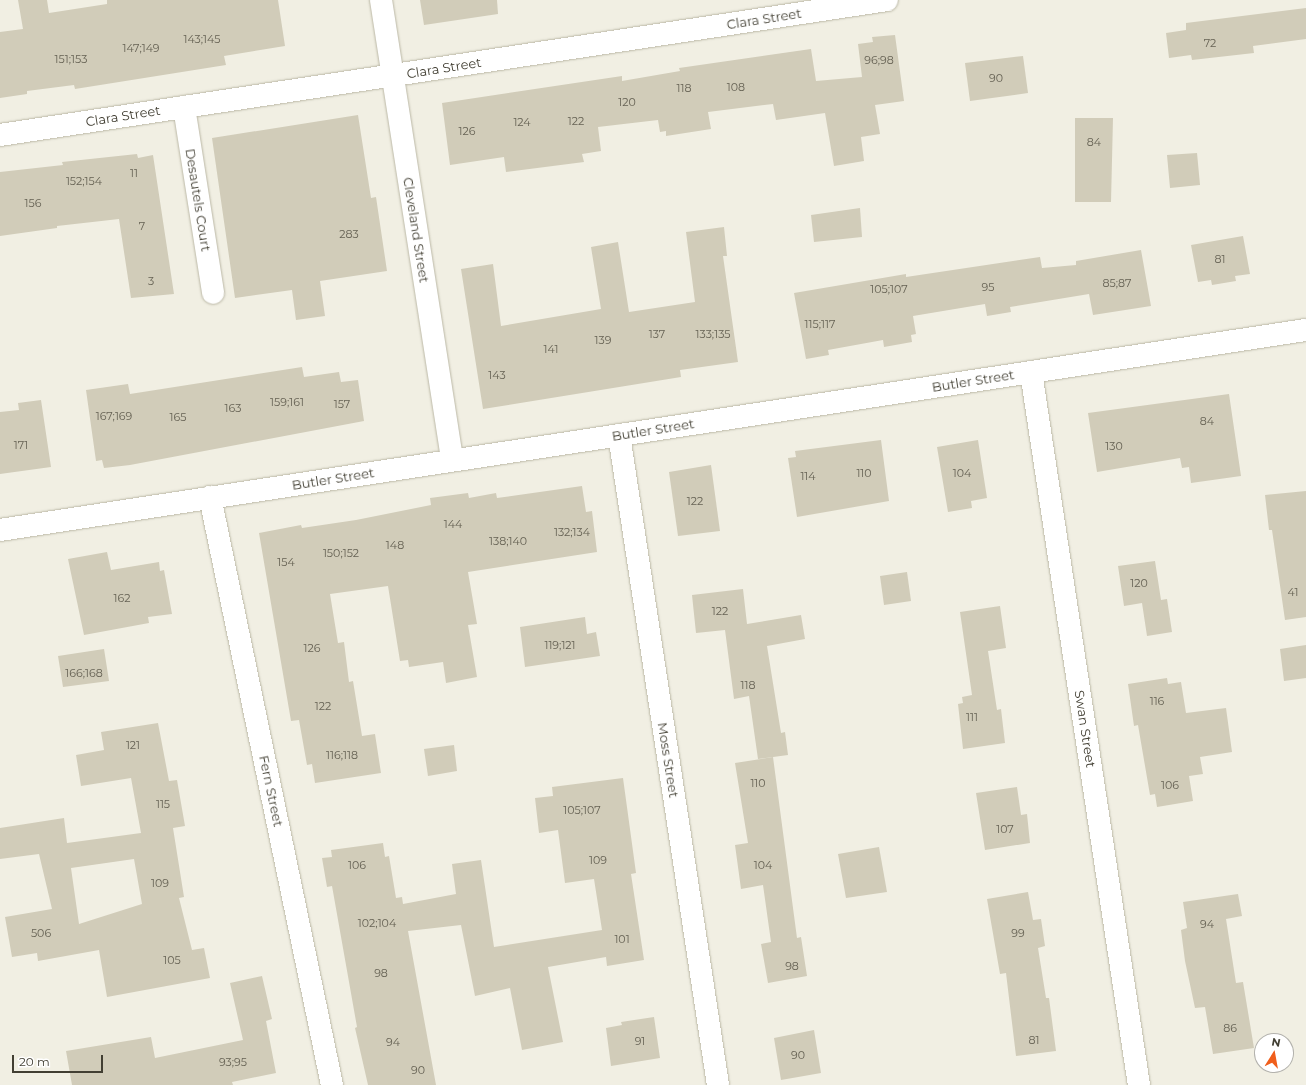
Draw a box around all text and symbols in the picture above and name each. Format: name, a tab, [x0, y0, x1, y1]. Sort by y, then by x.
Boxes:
street label: Clara Street	[726, 5, 802, 33]
house number: 143;145	[183, 32, 221, 46]
house number: 72	[1204, 36, 1216, 50]
house number: 147;149	[122, 41, 160, 55]
house number: 151;153	[55, 52, 87, 66]
house number: 96;98	[864, 53, 894, 67]
street label: Clara Street	[406, 54, 482, 82]
house number: 90	[989, 71, 1003, 85]
house number: 108	[727, 80, 745, 94]
house number: 118	[677, 81, 691, 95]
house number: 120	[618, 95, 636, 109]
street label: Clara Street	[85, 102, 161, 130]
house number: 122	[568, 114, 584, 128]
house number: 124	[513, 115, 531, 129]
house number: 126	[459, 124, 475, 138]
house number: 84	[1087, 135, 1101, 149]
street label: Desautels Court	[182, 147, 214, 253]
house number: 11	[130, 166, 138, 180]
house number: 152;154	[66, 174, 102, 188]
street label: Cleveland Street	[400, 176, 432, 284]
house number: 156	[25, 196, 41, 210]
house number: 7	[139, 219, 145, 233]
house number: 283	[339, 227, 359, 241]
house number: 81	[1215, 252, 1225, 266]
house number: 3	[148, 274, 154, 288]
house number: 85;87	[1102, 276, 1132, 290]
house number: 95	[982, 280, 994, 294]
house number: 105;107	[870, 282, 908, 296]
house number: 115;117	[805, 317, 835, 331]
house number: 137	[649, 327, 665, 341]
house number: 133;135	[696, 327, 730, 341]
house number: 139	[595, 333, 611, 347]
house number: 141	[544, 342, 558, 356]
street label: Butler Street	[931, 367, 1015, 395]
house number: 143	[488, 368, 506, 382]
house number: 159;161	[270, 395, 304, 409]
house number: 157	[334, 397, 350, 411]
house number: 163	[225, 401, 241, 415]
house number: 167;169	[96, 409, 132, 423]
house number: 165	[170, 410, 186, 424]
house number: 84	[1200, 414, 1214, 428]
street label: Butler Street	[611, 416, 695, 444]
house number: 171	[14, 438, 28, 452]
house number: 130	[1105, 439, 1123, 453]
street label: Butler Street	[291, 465, 375, 493]
house number: 110	[856, 466, 872, 480]
house number: 104	[953, 466, 971, 480]
house number: 114	[800, 469, 816, 483]
house number: 122	[687, 494, 703, 508]
house number: 144	[444, 517, 462, 531]
house number: 132;134	[554, 525, 590, 539]
house number: 138;140	[489, 534, 527, 548]
house number: 148	[386, 538, 404, 552]
house number: 150;152	[323, 546, 359, 560]
house number: 154	[277, 555, 295, 569]
house number: 120	[1130, 576, 1148, 590]
house number: 41	[1288, 585, 1298, 599]
house number: 162	[114, 591, 130, 605]
house number: 122	[712, 604, 728, 618]
house number: 119;121	[544, 638, 576, 652]
house number: 126	[304, 641, 320, 655]
house number: 166;168	[65, 666, 103, 680]
house number: 118	[741, 678, 755, 692]
street label: Swan Street	[1071, 689, 1099, 769]
house number: 116	[1150, 694, 1164, 708]
house number: 122	[315, 699, 331, 713]
house number: 111	[966, 710, 978, 724]
street label: Moss Street	[654, 721, 682, 799]
house number: 121	[126, 738, 140, 752]
house number: 116;118	[326, 748, 358, 762]
street label: Fern Street	[256, 754, 286, 828]
house number: 110	[750, 776, 766, 790]
house number: 106	[1161, 778, 1179, 792]
house number: 115	[156, 797, 170, 811]
house number: 105;107	[563, 803, 601, 817]
house number: 107	[996, 822, 1014, 836]
house number: 109	[589, 853, 607, 867]
house number: 106	[348, 858, 366, 872]
house number: 104	[754, 858, 772, 872]
house number: 109	[151, 876, 169, 890]
house number: 102;104	[358, 916, 396, 930]
house number: 94	[1200, 917, 1214, 931]
house number: 506	[31, 926, 51, 940]
house number: 99	[1011, 926, 1025, 940]
house number: 101	[614, 932, 630, 946]
house number: 105	[163, 953, 181, 967]
house number: 98	[785, 959, 799, 973]
house number: 98	[374, 966, 388, 980]
house number: 86	[1223, 1021, 1237, 1035]
house number: 81	[1029, 1033, 1039, 1047]
north arrow	[1254, 1033, 1294, 1073]
house number: 91	[635, 1034, 645, 1048]
text: N	[1270, 1034, 1282, 1050]
house number: 94	[386, 1035, 400, 1049]
scale bar	[14, 1047, 105, 1073]
house number: 90	[791, 1048, 805, 1062]
text: 20 m	[19, 1054, 50, 1069]
house number: 93;95	[219, 1055, 247, 1069]
house number: 90	[411, 1063, 425, 1077]

